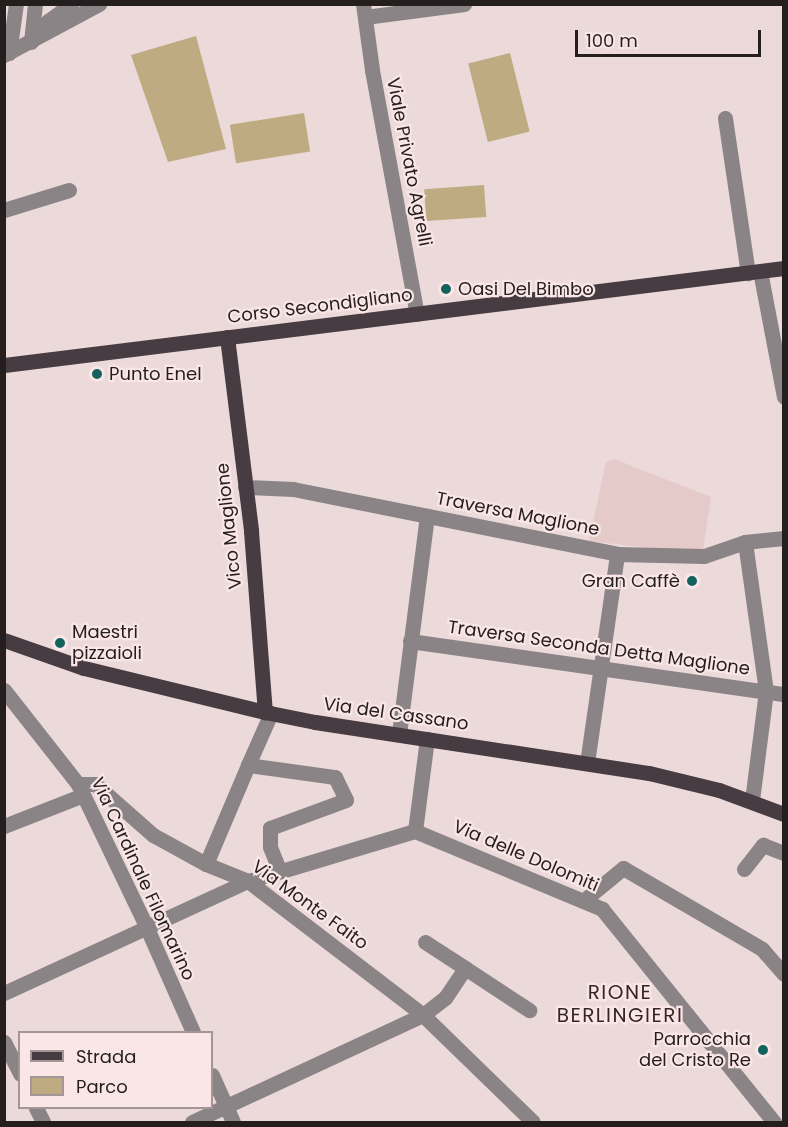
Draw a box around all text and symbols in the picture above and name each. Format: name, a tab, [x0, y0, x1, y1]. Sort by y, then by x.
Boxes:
scale bar	[578, 18, 764, 56]
text: 100 m	[586, 28, 638, 53]
street label: Viale Privato Agrelli	[382, 76, 436, 248]
place label: Oasi Del Bimbo	[458, 278, 594, 300]
marker: Oasi Del Bimbo	[439, 282, 453, 296]
street label: Corso Secondigliano	[226, 284, 414, 328]
place label: Punto Enel	[109, 363, 202, 385]
marker: Punto Enel	[90, 367, 104, 381]
street label: Vico Maglione	[212, 462, 246, 590]
street label: Traversa Maglione	[435, 488, 601, 540]
place label: Gran Caffè	[582, 570, 680, 592]
marker: Gran Caffè	[685, 574, 699, 588]
street label: Traversa Seconda Detta Maglione	[447, 616, 751, 680]
place label: Maestri pizzaioli	[72, 622, 142, 664]
marker: Maestri pizzaioli	[53, 636, 67, 650]
street label: Via del Cassano	[322, 693, 470, 735]
street label: Via Cardinale Filomarino	[86, 774, 200, 984]
street label: Via delle Dolomiti	[450, 816, 602, 896]
street label: Via Monte Faito	[248, 856, 372, 954]
district label: RIONE BERLINGIERI	[557, 980, 683, 1027]
place label: Parrocchia del Cristo Re	[639, 1029, 751, 1072]
legend	[18, 1031, 213, 1109]
marker: Parrocchia del Cristo Re	[756, 1043, 770, 1057]
text: Strada	[76, 1044, 136, 1069]
text: Parco	[76, 1074, 128, 1099]

